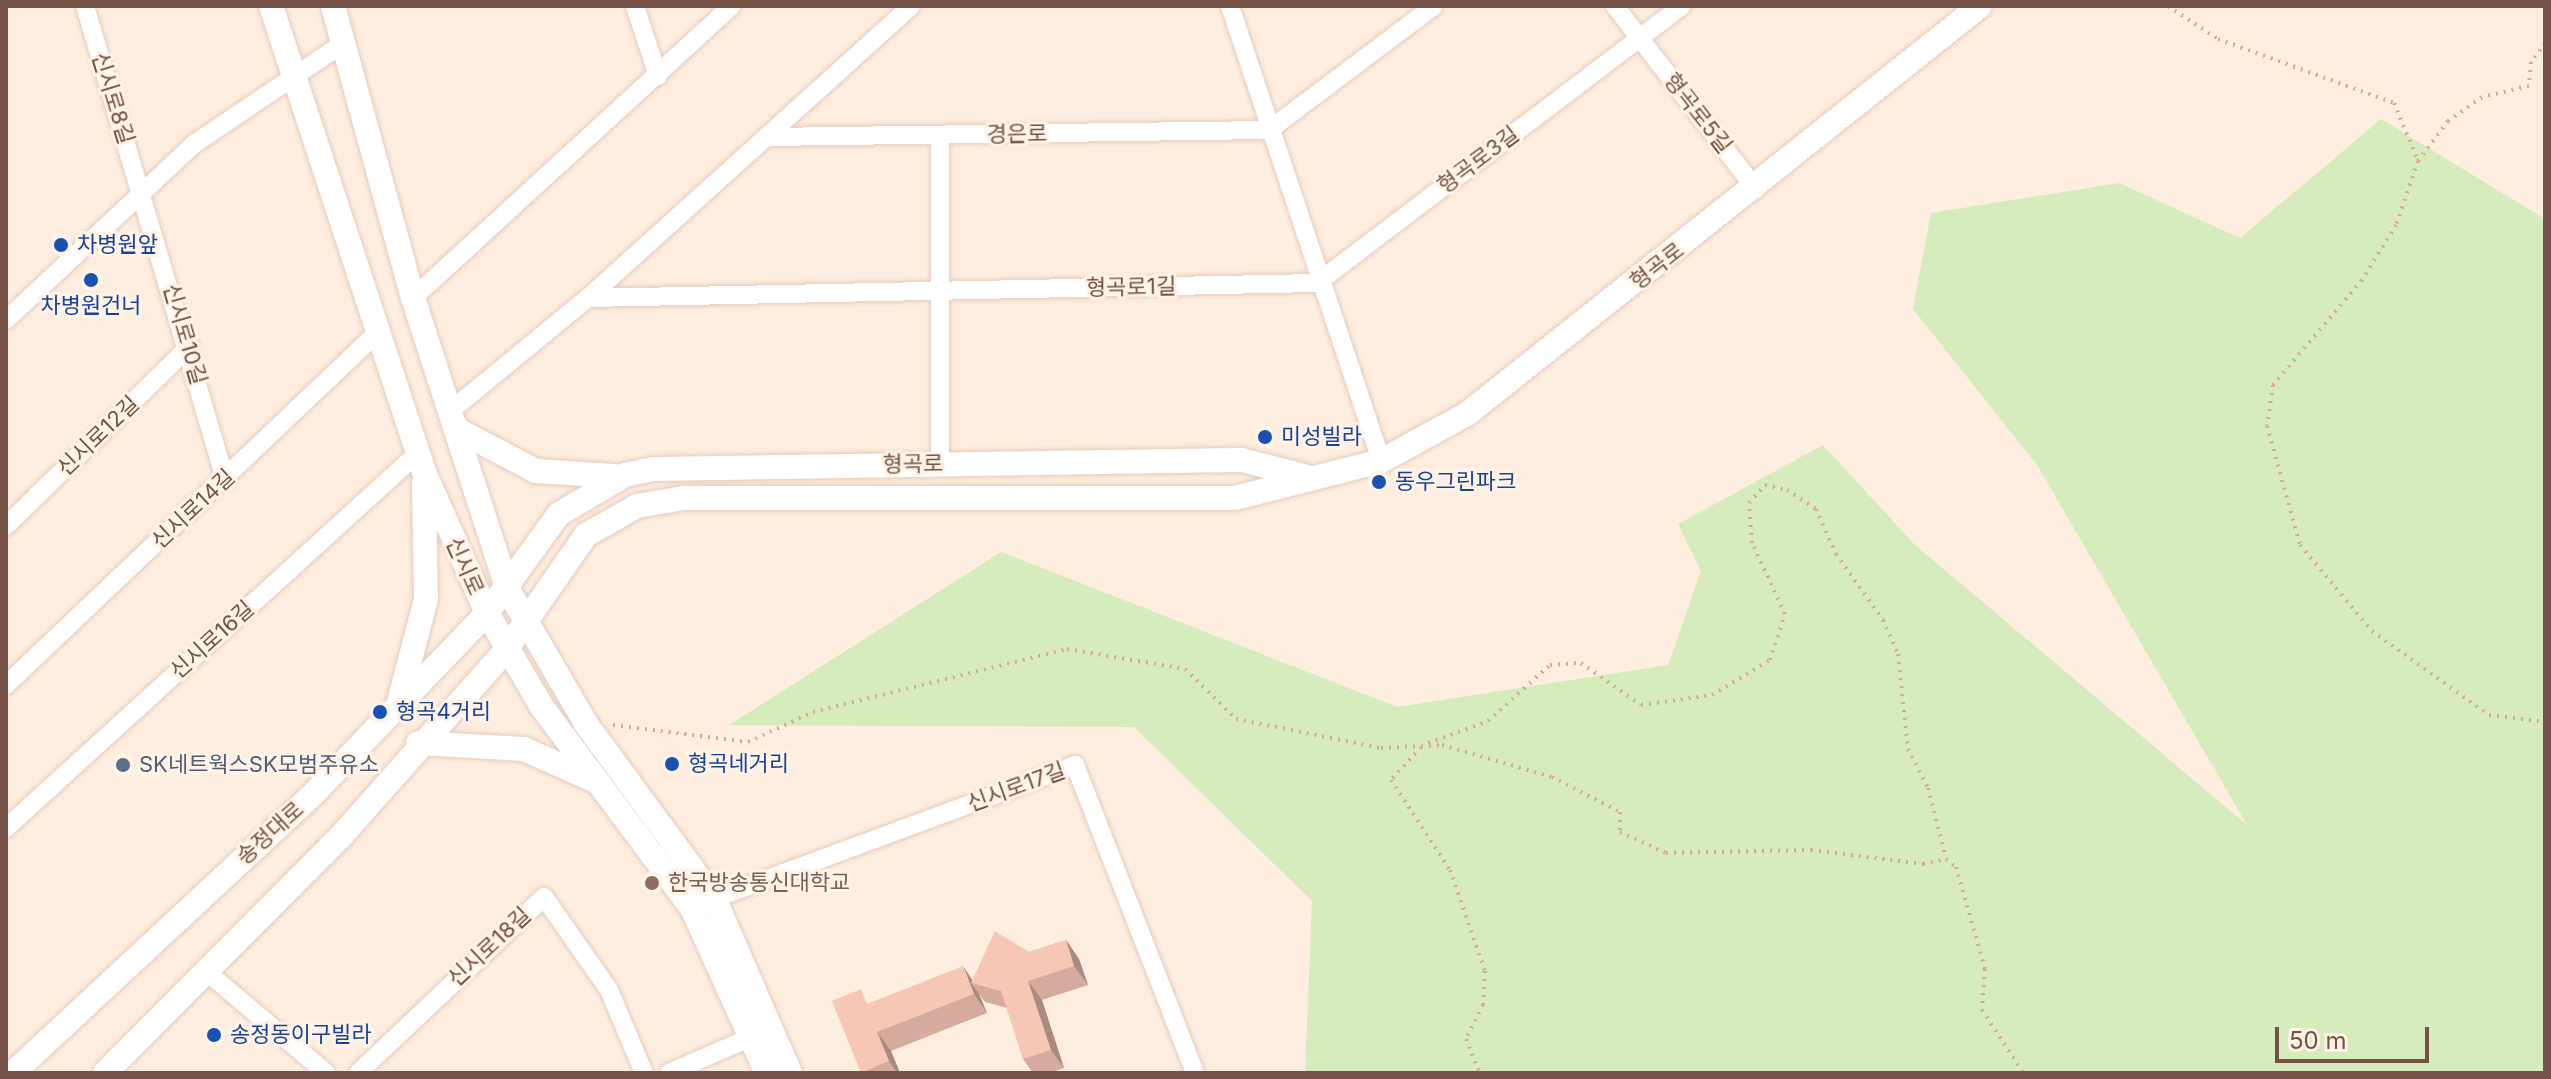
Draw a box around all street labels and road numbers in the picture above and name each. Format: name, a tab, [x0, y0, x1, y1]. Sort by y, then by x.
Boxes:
street label: 신시로8길	[87, 49, 139, 147]
street label: 형곡로5길	[1659, 68, 1737, 158]
street label: 경은로	[986, 120, 1048, 148]
street label: 형곡로3길	[1432, 121, 1524, 199]
street label: 형곡로	[1625, 237, 1689, 295]
street label: 형곡로1길	[1086, 273, 1176, 301]
street label: 신시로10길	[158, 280, 212, 388]
street label: 신시로12길	[52, 391, 144, 481]
street label: 형곡로	[882, 450, 944, 478]
street label: 신시로14길	[146, 464, 240, 554]
street label: 신시로	[441, 533, 489, 599]
street label: 신시로16길	[165, 596, 259, 684]
street label: 신시로17길	[963, 757, 1069, 817]
street label: 송정대로	[231, 796, 309, 870]
street label: 신시로18길	[442, 902, 536, 992]

